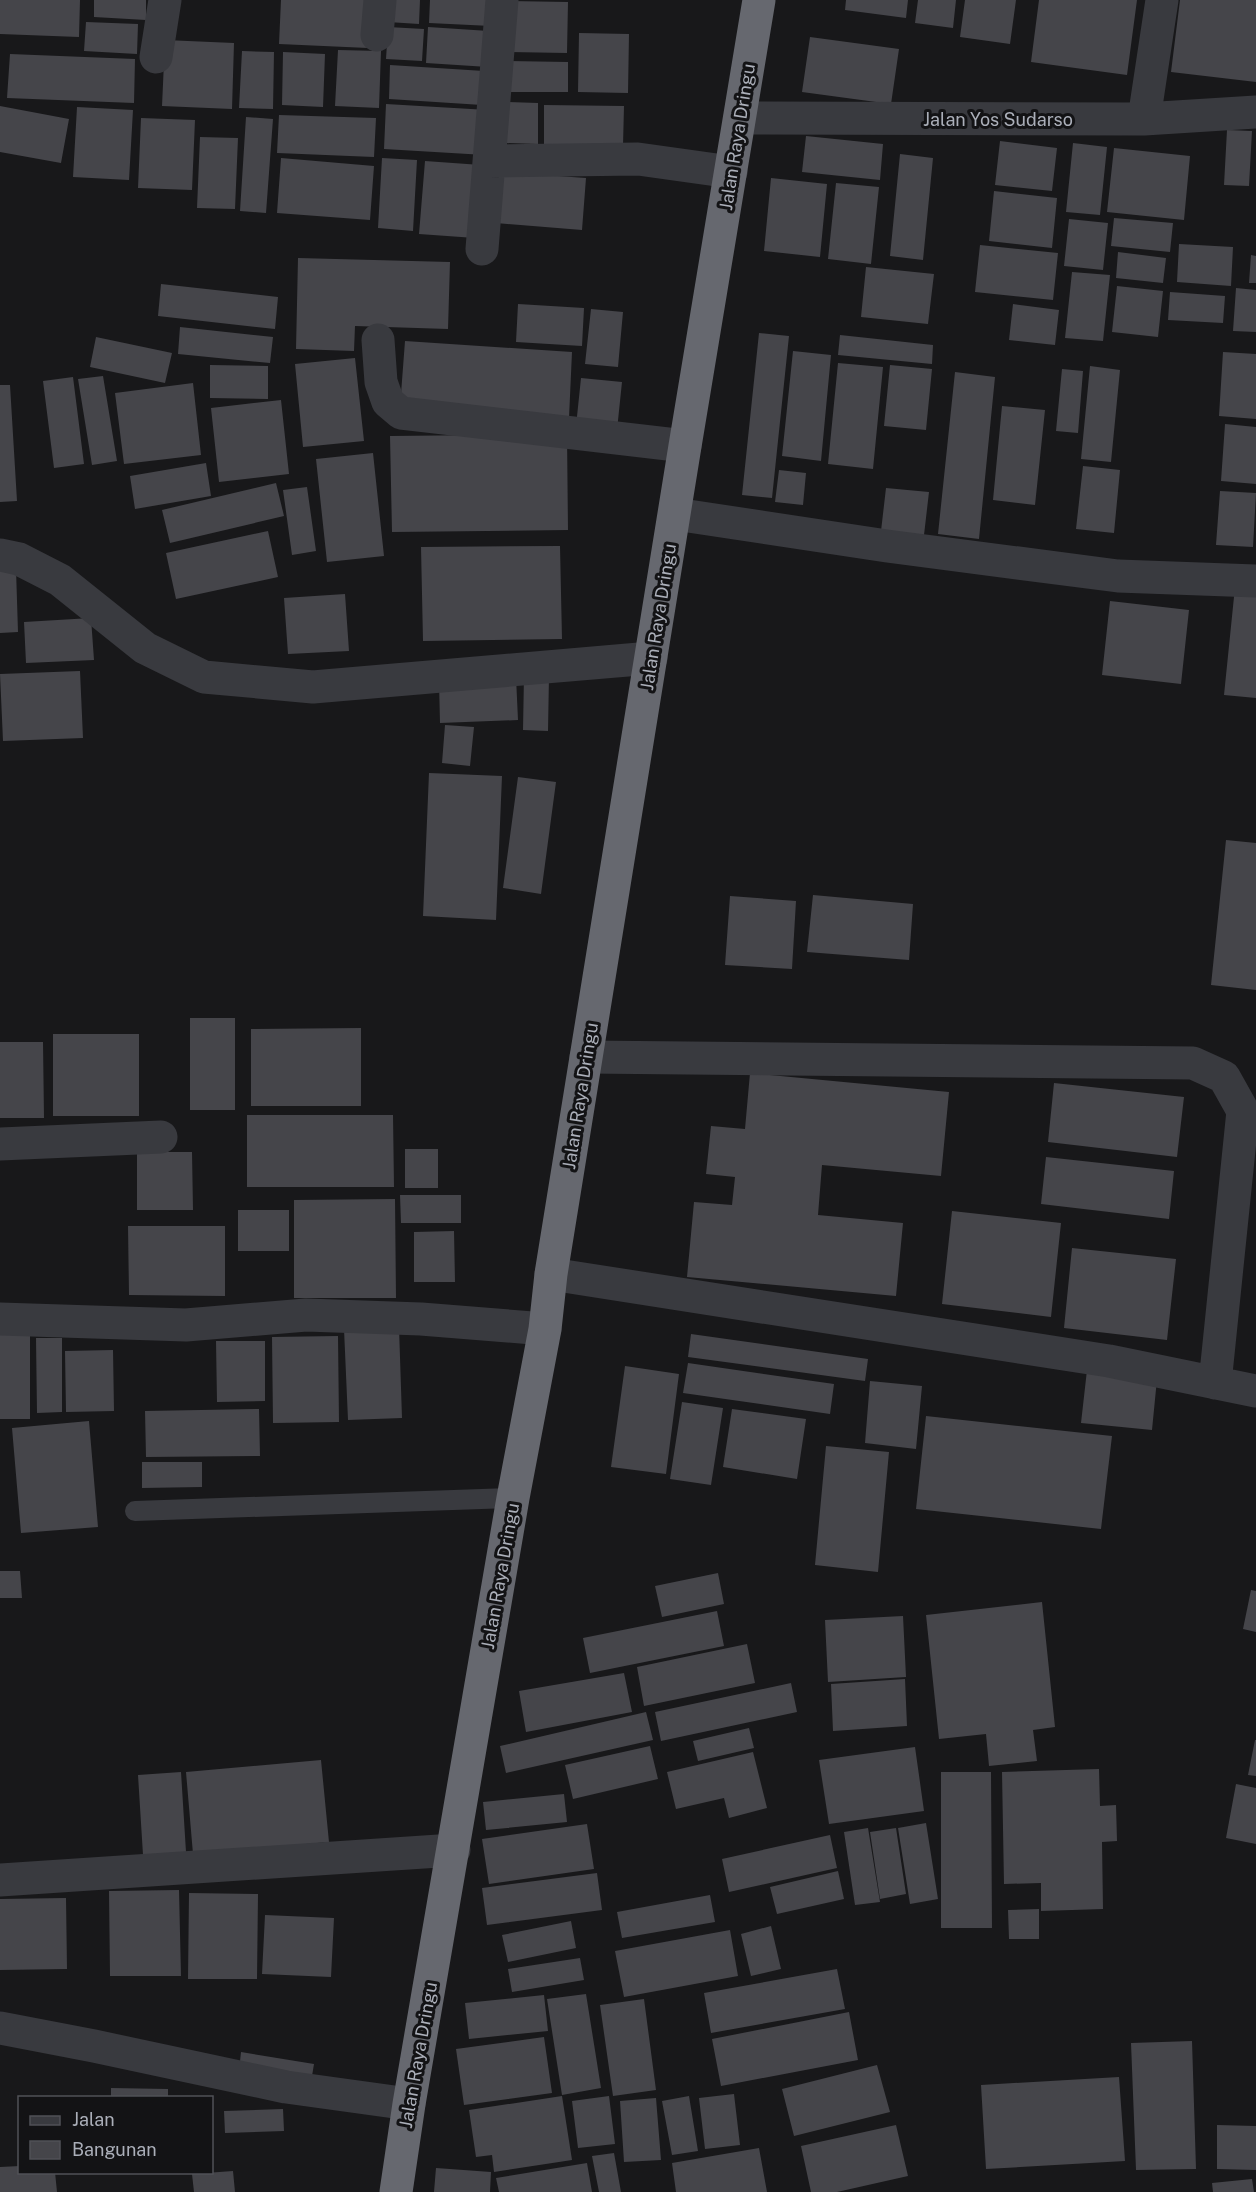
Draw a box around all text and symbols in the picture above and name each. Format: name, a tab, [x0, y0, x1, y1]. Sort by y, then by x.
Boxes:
street label: Jalan Raya Dringu	[715, 62, 759, 212]
street label: Jalan Yos Sudarso	[923, 109, 1073, 130]
street label: Jalan Raya Dringu	[636, 542, 680, 692]
street label: Jalan Raya Dringu	[558, 1021, 602, 1171]
street label: Jalan Raya Dringu	[477, 1501, 523, 1651]
street label: Jalan Raya Dringu	[395, 1980, 441, 2130]
legend	[18, 2096, 213, 2174]
text: Jalan	[72, 2109, 115, 2130]
text: Bangunan	[72, 2139, 157, 2160]

